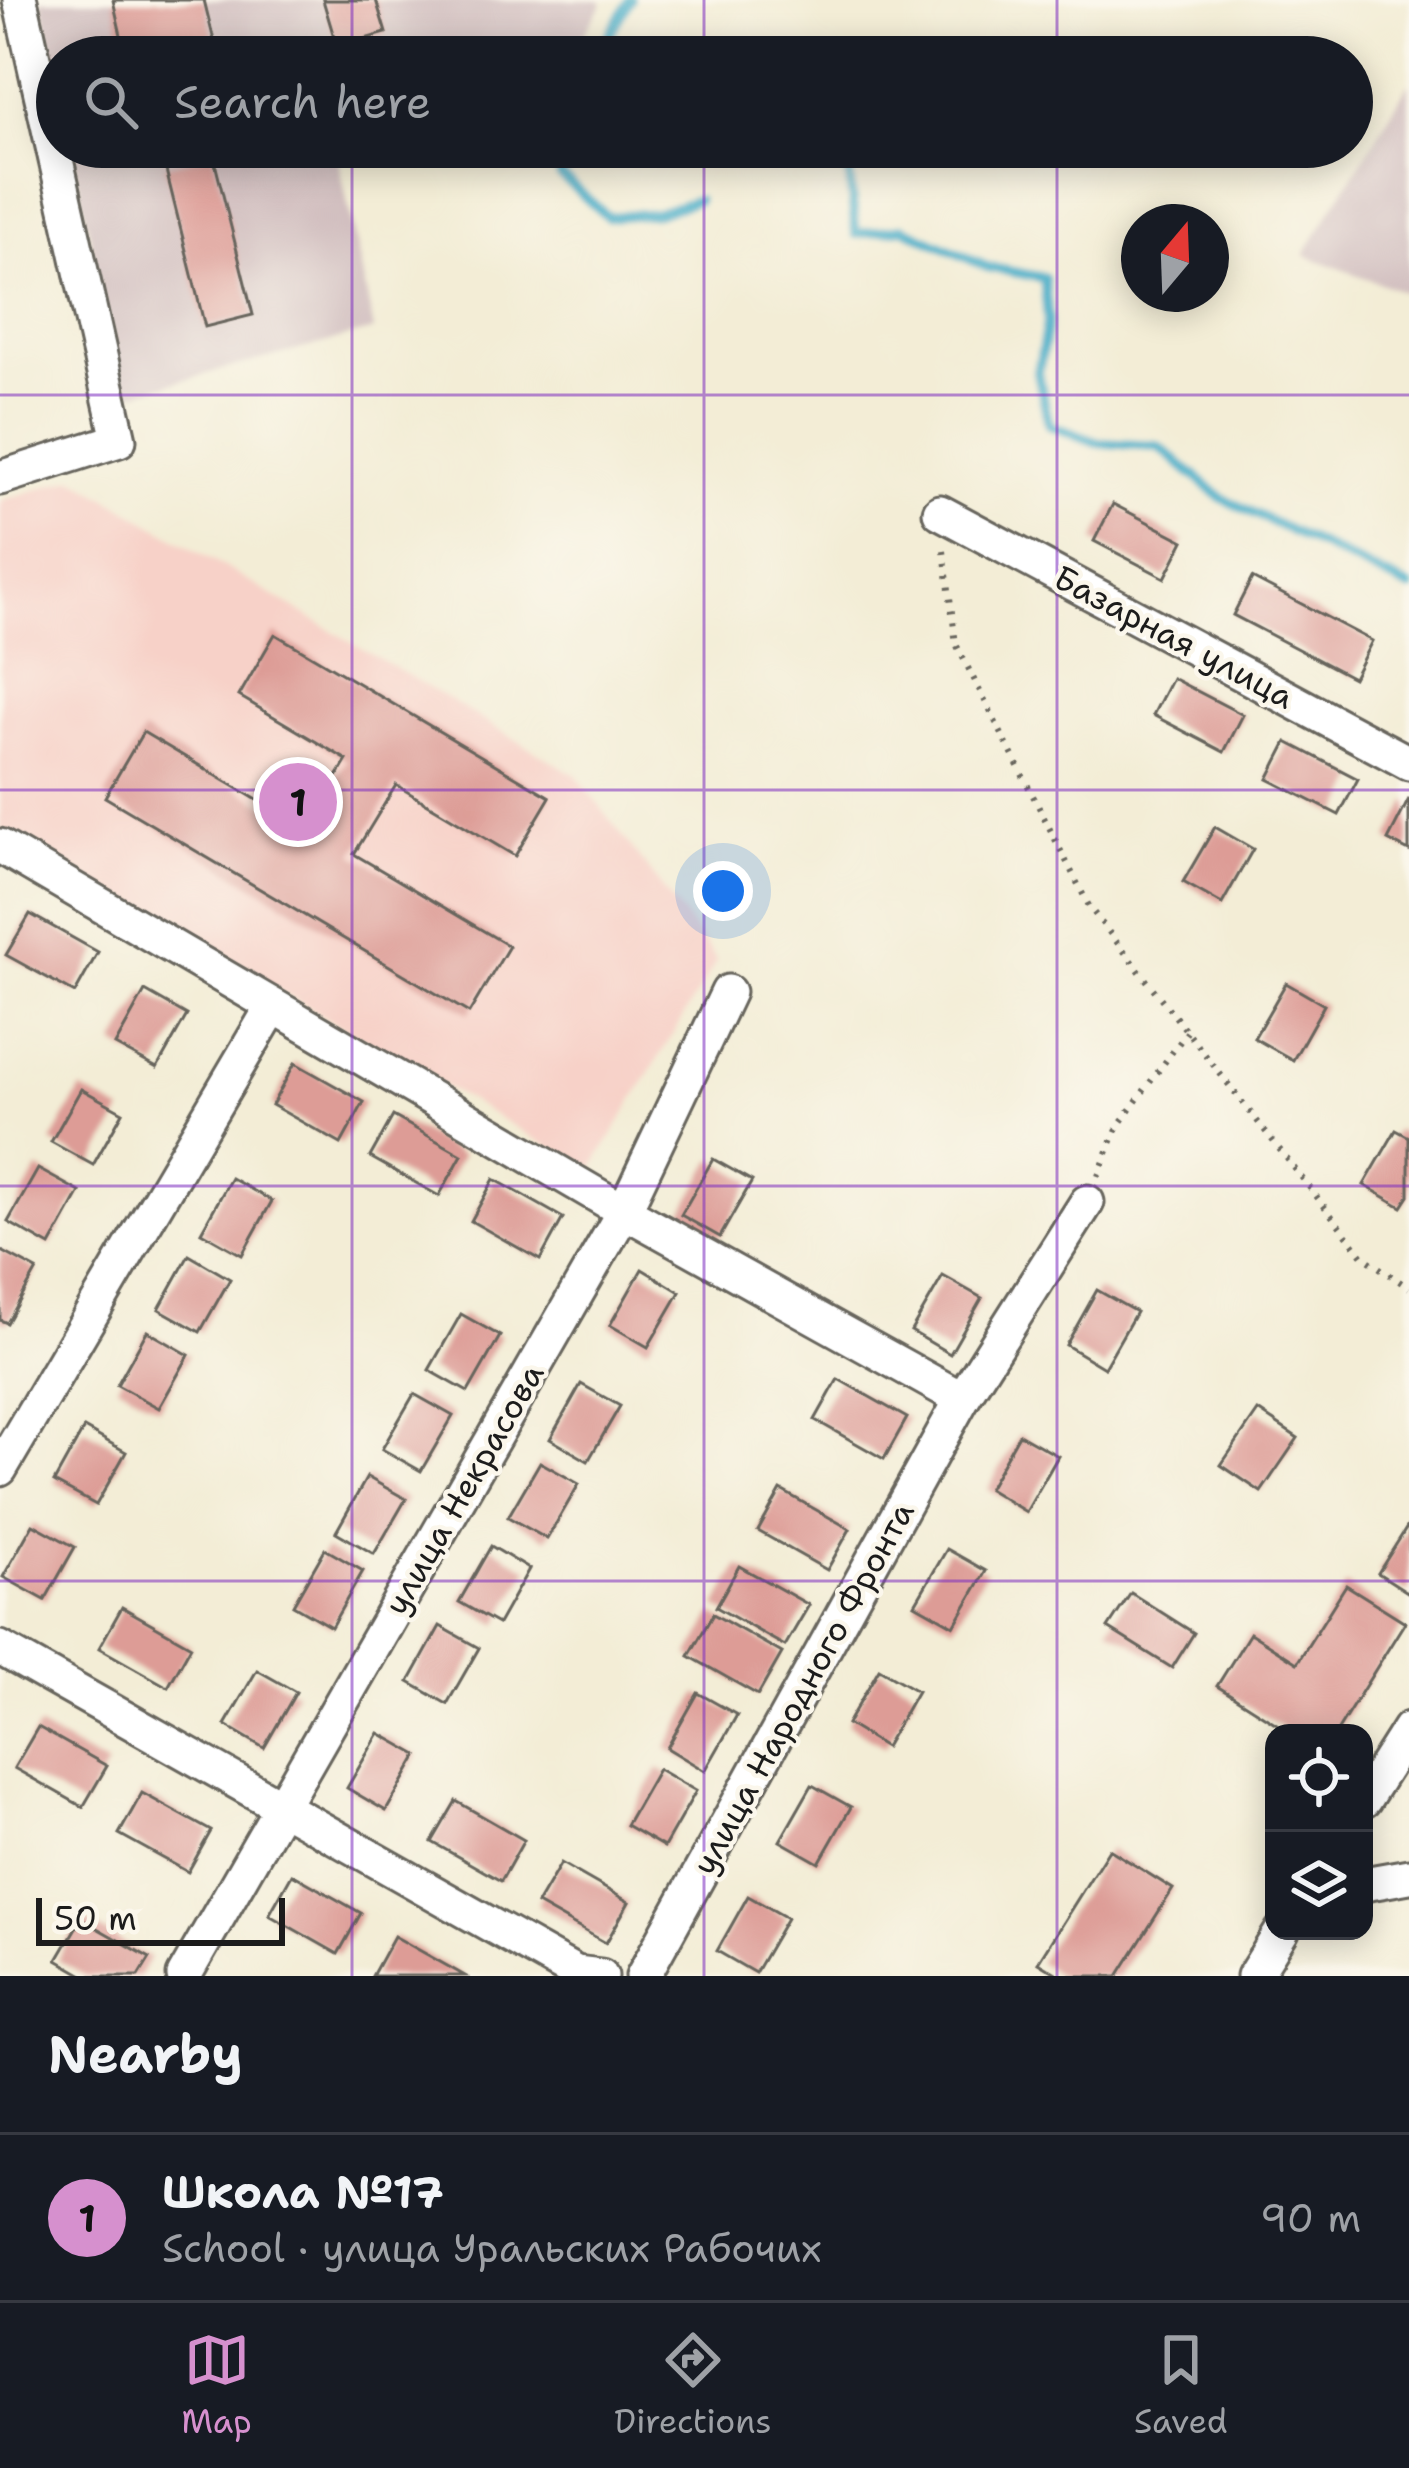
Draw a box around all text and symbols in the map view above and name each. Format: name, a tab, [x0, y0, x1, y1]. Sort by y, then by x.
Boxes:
search box	[36, 36, 1373, 168]
icon: search	[78, 69, 144, 135]
text: Search here	[174, 72, 431, 132]
north arrow	[1121, 204, 1229, 312]
street label: Базарная улица	[1046, 555, 1302, 719]
pin: 1	[259, 757, 337, 847]
your location	[693, 861, 753, 921]
street label: улица Некрасова	[374, 1355, 554, 1623]
street label: улица Народного Фронта	[682, 1493, 924, 1883]
map controls	[1265, 1724, 1373, 1940]
button: locate	[1265, 1724, 1373, 1832]
button: layers	[1265, 1832, 1373, 1940]
scale bar	[36, 1892, 285, 1945]
text: 50 m	[54, 1896, 137, 1941]
text: Nearby	[48, 2020, 243, 2088]
text: Школа №17	[162, 2162, 444, 2222]
text: 1	[78, 2192, 96, 2244]
text: 90 m	[1260, 2192, 1361, 2244]
text: School · улица Уральских Рабочих	[162, 2222, 821, 2274]
tab: Map	[181, 2327, 252, 2444]
tab: Directions	[614, 2327, 772, 2444]
tab: Saved	[1134, 2327, 1228, 2444]

